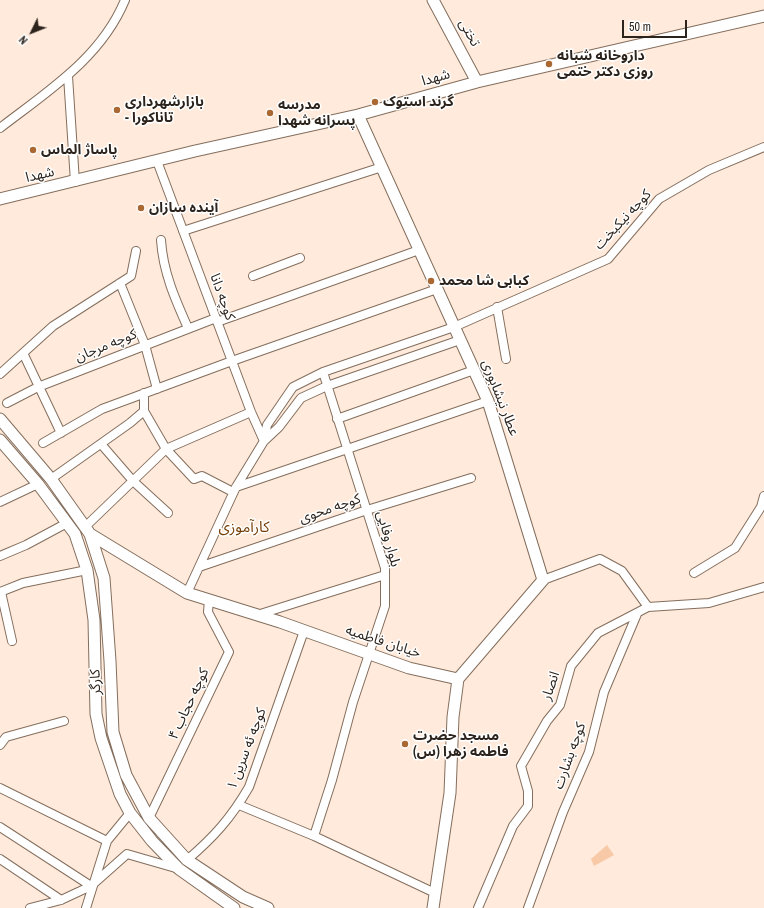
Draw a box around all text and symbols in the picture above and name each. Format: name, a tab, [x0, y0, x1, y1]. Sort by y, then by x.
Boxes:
north arrow	[12, 12, 52, 52]
scale bar	[624, 12, 689, 38]
street label: تختی	[455, 16, 483, 50]
text: 50 m	[629, 19, 651, 35]
text: N	[16, 33, 31, 47]
place label: داروخانه شبانه روزی دکتر ختمی	[557, 48, 653, 80]
marker: داروخانه شبانه روزی دکتر ختمی	[544, 59, 554, 69]
street label: شهدا	[420, 66, 452, 90]
place label: بازارشهرداری - تاناکورا	[125, 94, 204, 126]
place label: گرند استوک	[383, 94, 454, 110]
place label: مدرسه پسرانه شهدا	[278, 97, 356, 130]
marker: گرند استوک	[370, 97, 380, 107]
marker: بازارشهرداری - تاناکورا	[112, 105, 122, 115]
marker: مدرسه پسرانه شهدا	[265, 108, 275, 118]
place label: پاساژ الماس	[41, 142, 117, 158]
marker: پاساژ الماس	[28, 145, 38, 155]
street label: شهدا	[24, 164, 56, 186]
street label: کوچه نیکبخت	[591, 187, 655, 253]
place label: آینده سازان	[149, 200, 218, 216]
marker: آینده سازان	[136, 203, 146, 213]
street label: کوچه دانا	[206, 271, 238, 323]
place label: کبابی شا محمد	[439, 273, 529, 289]
marker: کبابی شا محمد	[426, 276, 436, 286]
street label: کوچه مرجان	[73, 326, 139, 366]
street label: عطار نیشابوری	[478, 357, 522, 439]
street label: کوچه محوی	[297, 491, 363, 527]
street label: بلوار وفایی	[372, 509, 404, 569]
district label: کارآموزی	[218, 519, 270, 537]
street label: خیابان فاطمیه	[343, 622, 423, 662]
street label: کوچه حجاب ۴	[165, 666, 213, 742]
street label: کارگر	[87, 669, 105, 695]
street label: انصار	[538, 669, 564, 703]
street label: کوچه ئه سرین ۱	[224, 706, 270, 792]
street label: کوچه بشارت	[550, 721, 590, 791]
place label: مسجد حضرت فاطمه زهرا (س)	[413, 728, 508, 760]
marker: مسجد حضرت فاطمه زهرا (س)	[400, 739, 410, 749]

